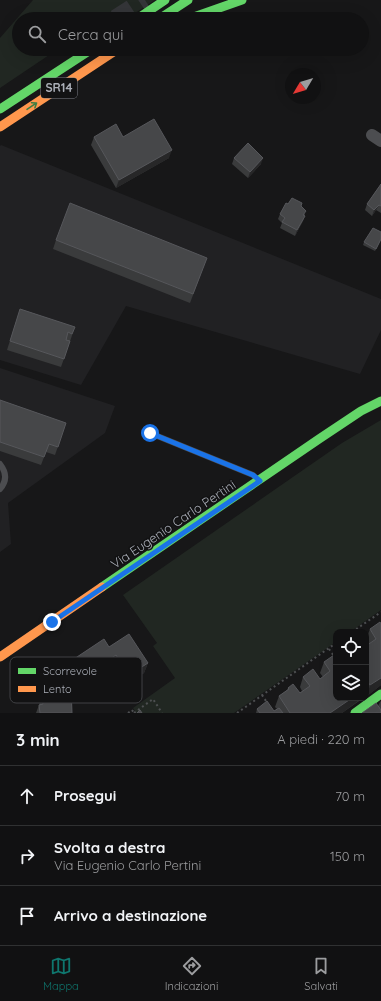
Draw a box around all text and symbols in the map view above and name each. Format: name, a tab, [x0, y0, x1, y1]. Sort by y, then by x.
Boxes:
search box	[12, 12, 369, 56]
icon: search	[26, 23, 48, 45]
text: Cerca qui	[58, 25, 124, 44]
north arrow	[285, 68, 321, 104]
road number: SR14	[41, 78, 77, 98]
one-way arrow	[27, 102, 38, 110]
route start	[141, 424, 159, 442]
street label: Via Eugenio Carlo Pertini	[107, 476, 239, 572]
route end	[43, 613, 61, 631]
map controls	[333, 629, 369, 701]
button: locate	[333, 629, 369, 665]
legend	[10, 657, 142, 703]
text: Scorrevole	[43, 664, 97, 678]
button: layers	[333, 665, 369, 701]
text: Lento	[43, 682, 72, 696]
text: 3 min	[16, 729, 60, 750]
text: A piedi · 220 m	[277, 731, 365, 747]
icon: ahead	[16, 785, 38, 807]
text: Prosegui	[54, 786, 116, 805]
text: 70 m	[335, 788, 365, 804]
text: Svolta a destra	[54, 838, 165, 857]
icon: right	[16, 845, 38, 867]
text: 150 m	[330, 848, 365, 864]
text: Via Eugenio Carlo Pertini	[54, 857, 201, 873]
icon: arrive	[16, 905, 38, 927]
text: Arrivo a destinazione	[54, 906, 207, 925]
tab: Mappa	[43, 955, 79, 993]
tab: Indicazioni	[165, 955, 218, 993]
tab: Salvati	[304, 955, 338, 993]

